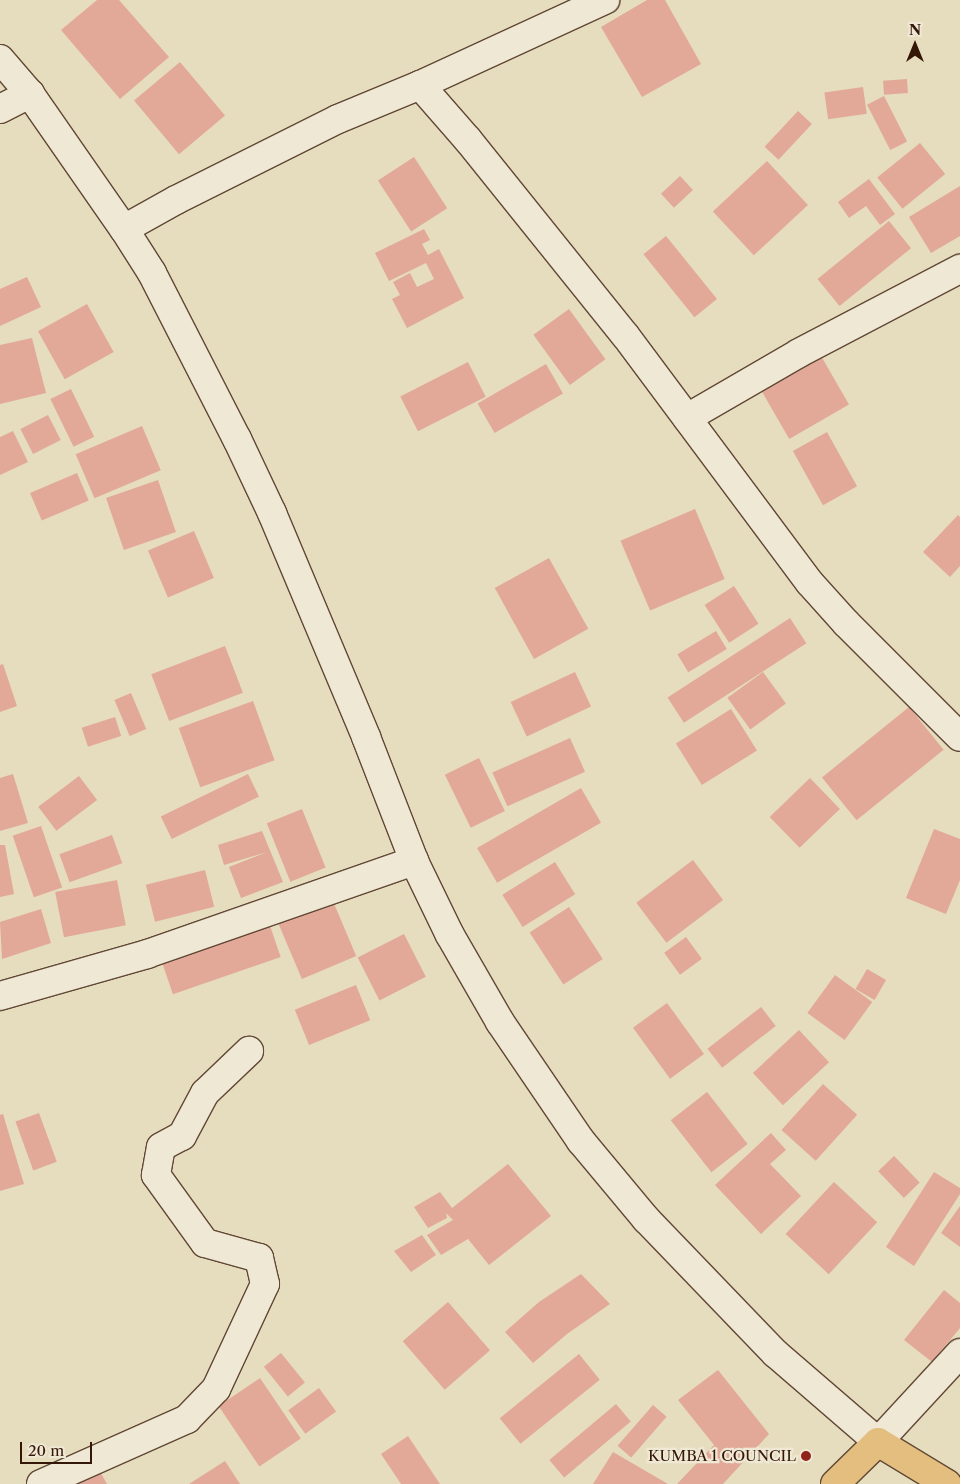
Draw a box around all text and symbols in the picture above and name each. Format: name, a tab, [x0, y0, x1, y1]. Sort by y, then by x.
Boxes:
north arrow	[890, 20, 940, 70]
text: N	[909, 21, 921, 39]
scale bar	[22, 1432, 95, 1464]
text: 20 m	[28, 1441, 64, 1460]
place label: KUMBA 1 COUNCIL	[647, 1447, 796, 1465]
marker: KUMBA 1 COUNCIL	[800, 1450, 812, 1462]

